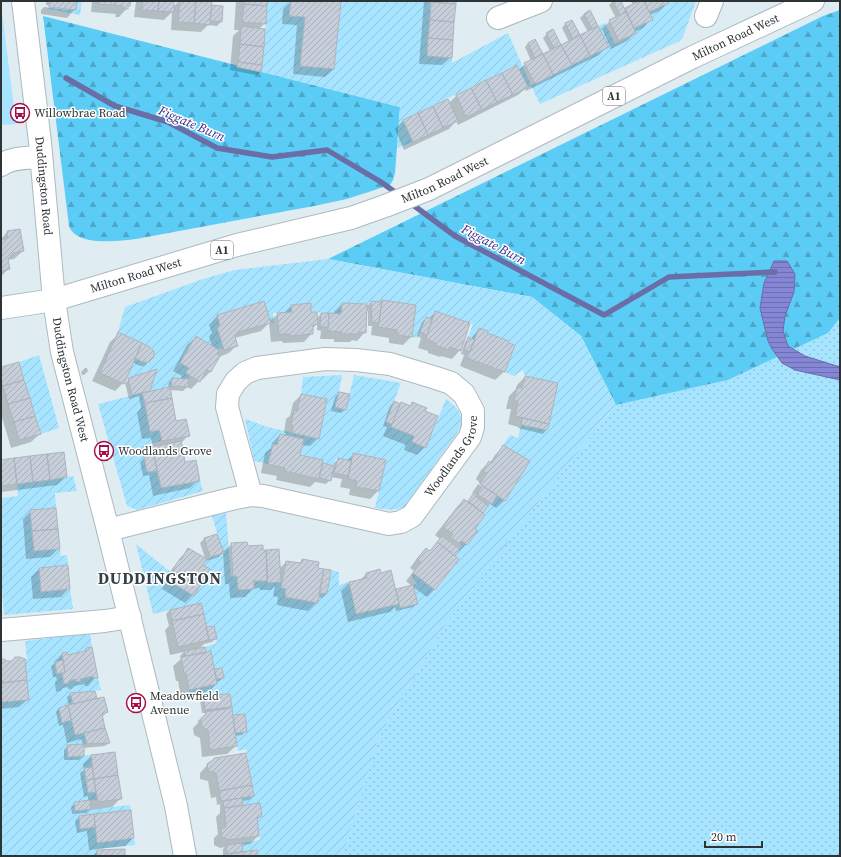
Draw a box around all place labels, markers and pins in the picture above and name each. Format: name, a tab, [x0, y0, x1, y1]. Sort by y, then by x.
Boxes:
bus stop icon: Willowbrae Road	[9, 102, 31, 124]
place label: Willowbrae Road	[34, 105, 126, 121]
bus stop icon: Woodlands Grove	[93, 440, 115, 462]
place label: Woodlands Grove	[118, 443, 212, 459]
place label: Meadowfield Avenue	[150, 688, 219, 718]
bus stop icon: Meadowfield Avenue	[125, 692, 147, 714]

